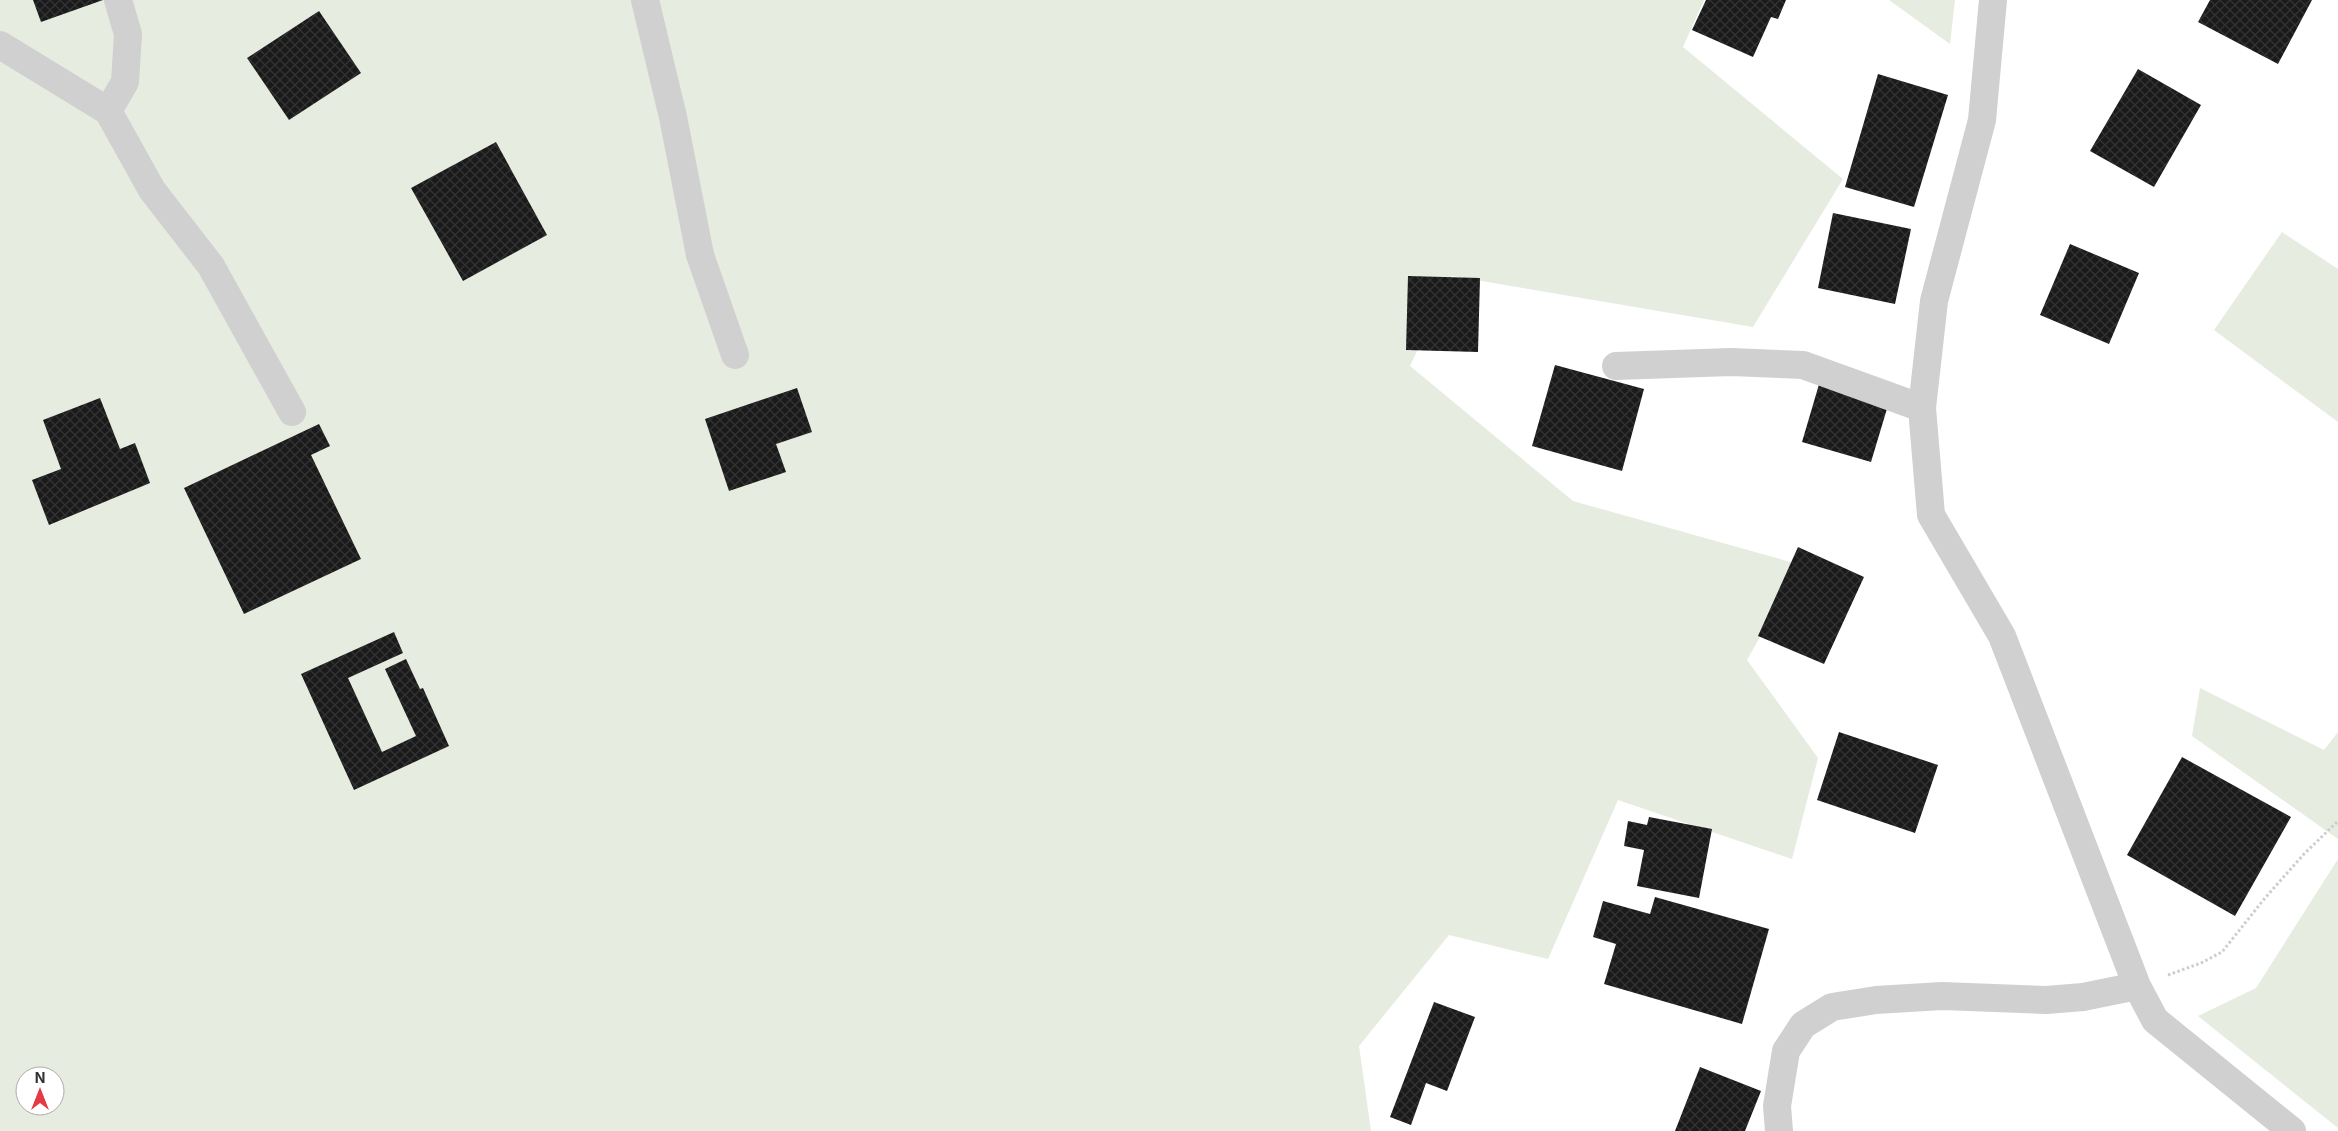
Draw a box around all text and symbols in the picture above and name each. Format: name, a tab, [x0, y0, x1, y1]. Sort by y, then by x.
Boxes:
north arrow	[15, 1066, 65, 1116]
text: N	[35, 1069, 45, 1086]

